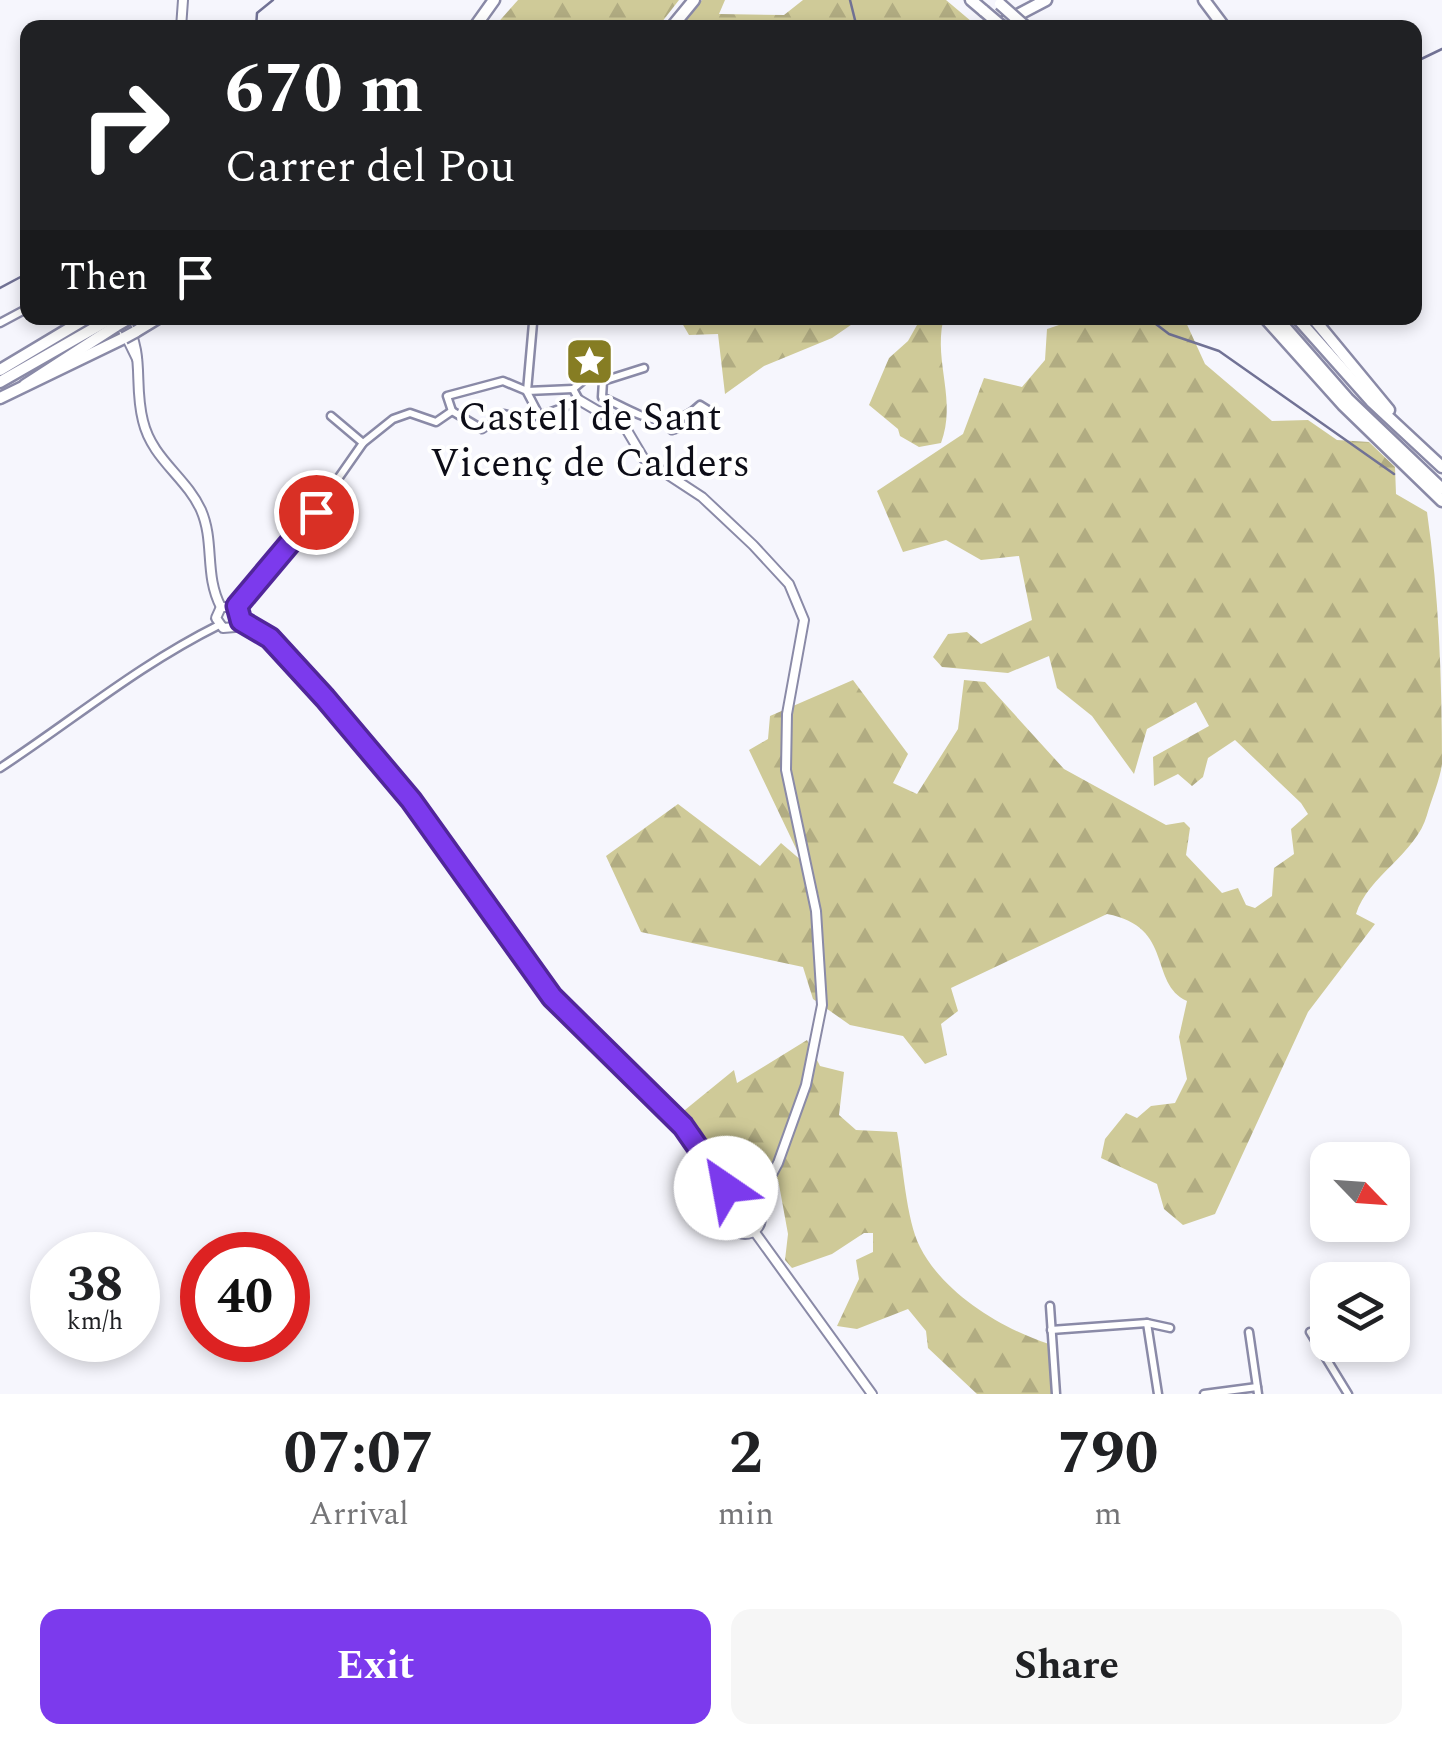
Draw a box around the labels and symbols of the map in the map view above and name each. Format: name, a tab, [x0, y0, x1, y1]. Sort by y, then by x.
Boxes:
place icon: Castell de Sant Vicenç de Calders	[564, 335, 616, 387]
place label: Castell de Sant Vicenç de Calders	[430, 388, 750, 495]
pin	[274, 470, 359, 555]
position arrow	[674, 1136, 778, 1240]
north arrow	[1310, 1142, 1410, 1242]
speed limit sign: 40	[180, 1232, 310, 1362]

